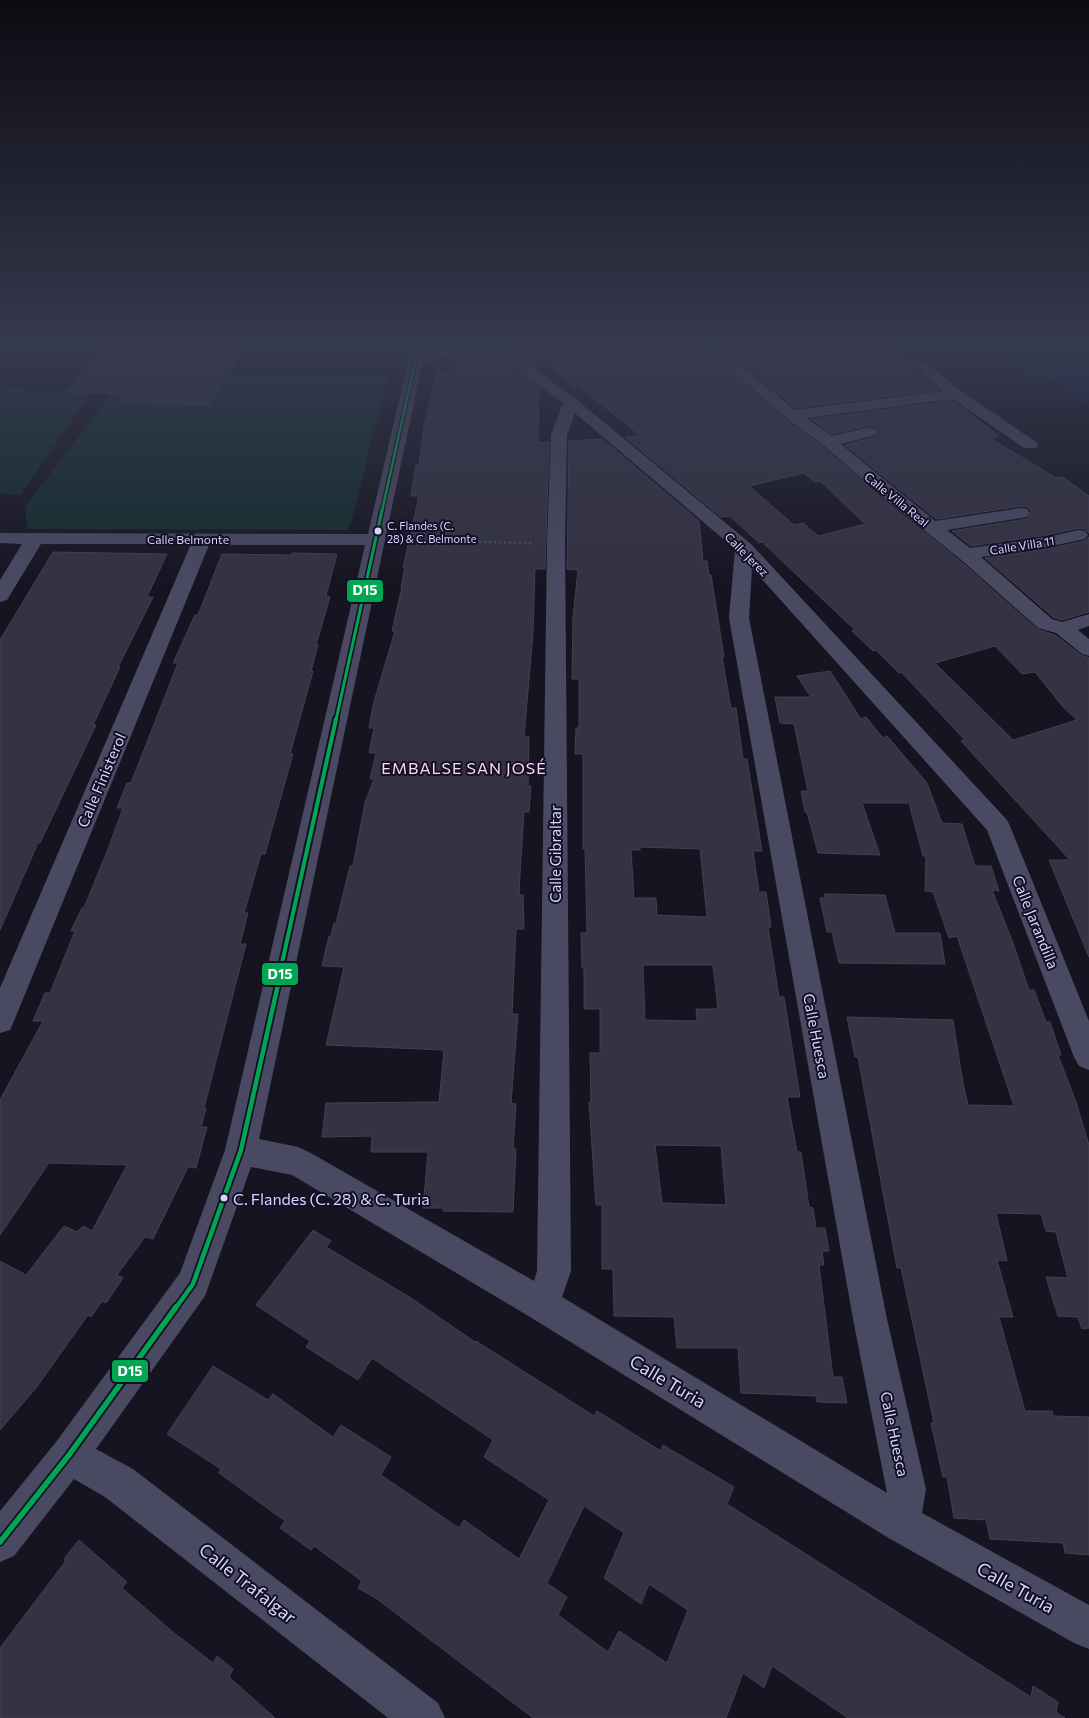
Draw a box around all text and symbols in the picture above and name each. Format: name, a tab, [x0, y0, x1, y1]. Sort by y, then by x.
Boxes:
street label: Calle Villa Real	[862, 469, 932, 529]
place label: C. Flandes (C. 28) & C. Belmonte	[387, 519, 477, 545]
marker: C. Flandes (C. 28) & C. Belmonte	[373, 526, 383, 536]
street label: Calle Jerez	[722, 529, 772, 579]
street label: Calle Belmonte	[147, 532, 229, 546]
street label: Calle Villa 11	[989, 533, 1055, 557]
line badge: D15	[346, 579, 384, 603]
text: D15	[353, 581, 377, 598]
street label: Calle Finisterol	[73, 730, 129, 830]
district label: EMBALSE SAN JOSÉ	[381, 758, 547, 777]
street label: Calle Gibraltar	[546, 805, 564, 903]
street label: Calle Jarandilla	[1009, 873, 1063, 971]
line badge: D15	[261, 962, 299, 986]
text: D15	[268, 965, 292, 982]
street label: Calle Huesca	[800, 992, 834, 1080]
place label: C. Flandes (C. 28) & C. Turia	[233, 1189, 430, 1208]
marker: C. Flandes (C. 28) & C. Turia	[219, 1193, 229, 1203]
street label: Calle Turia	[626, 1350, 710, 1412]
line badge: D15	[111, 1359, 149, 1383]
text: D15	[118, 1362, 142, 1379]
street label: Calle Huesca	[877, 1390, 913, 1478]
street label: Calle Trafalgar	[195, 1538, 301, 1628]
street label: Calle Turia	[973, 1557, 1059, 1617]

